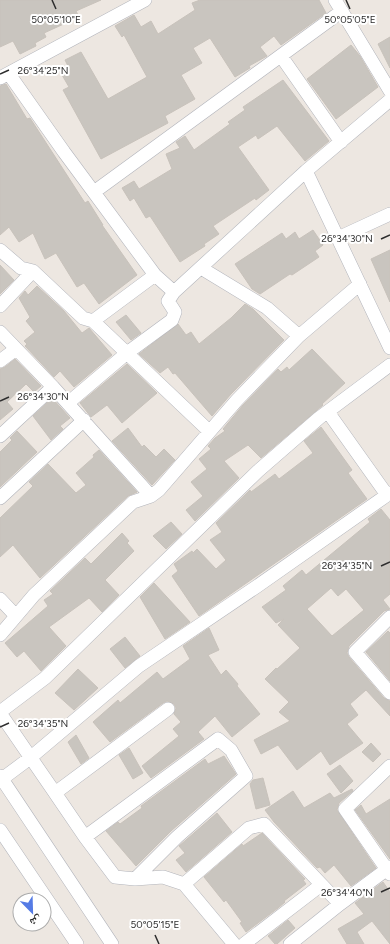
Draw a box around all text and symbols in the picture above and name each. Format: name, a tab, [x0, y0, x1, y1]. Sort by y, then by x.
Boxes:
text: 50°05'10"E	[31, 13, 81, 26]
text: 50°05'05"E	[324, 13, 376, 26]
text: 26°34'25"N	[18, 64, 68, 77]
text: 26°34'30"N	[321, 232, 373, 245]
text: 26°34'30"N	[17, 390, 69, 403]
text: 26°34'35"N	[322, 559, 372, 572]
text: 26°34'35"N	[18, 717, 68, 730]
text: 26°34'40"N	[321, 886, 373, 899]
north arrow	[12, 892, 52, 932]
text: ش	[27, 912, 44, 929]
text: 50°05'15"E	[130, 918, 180, 931]

